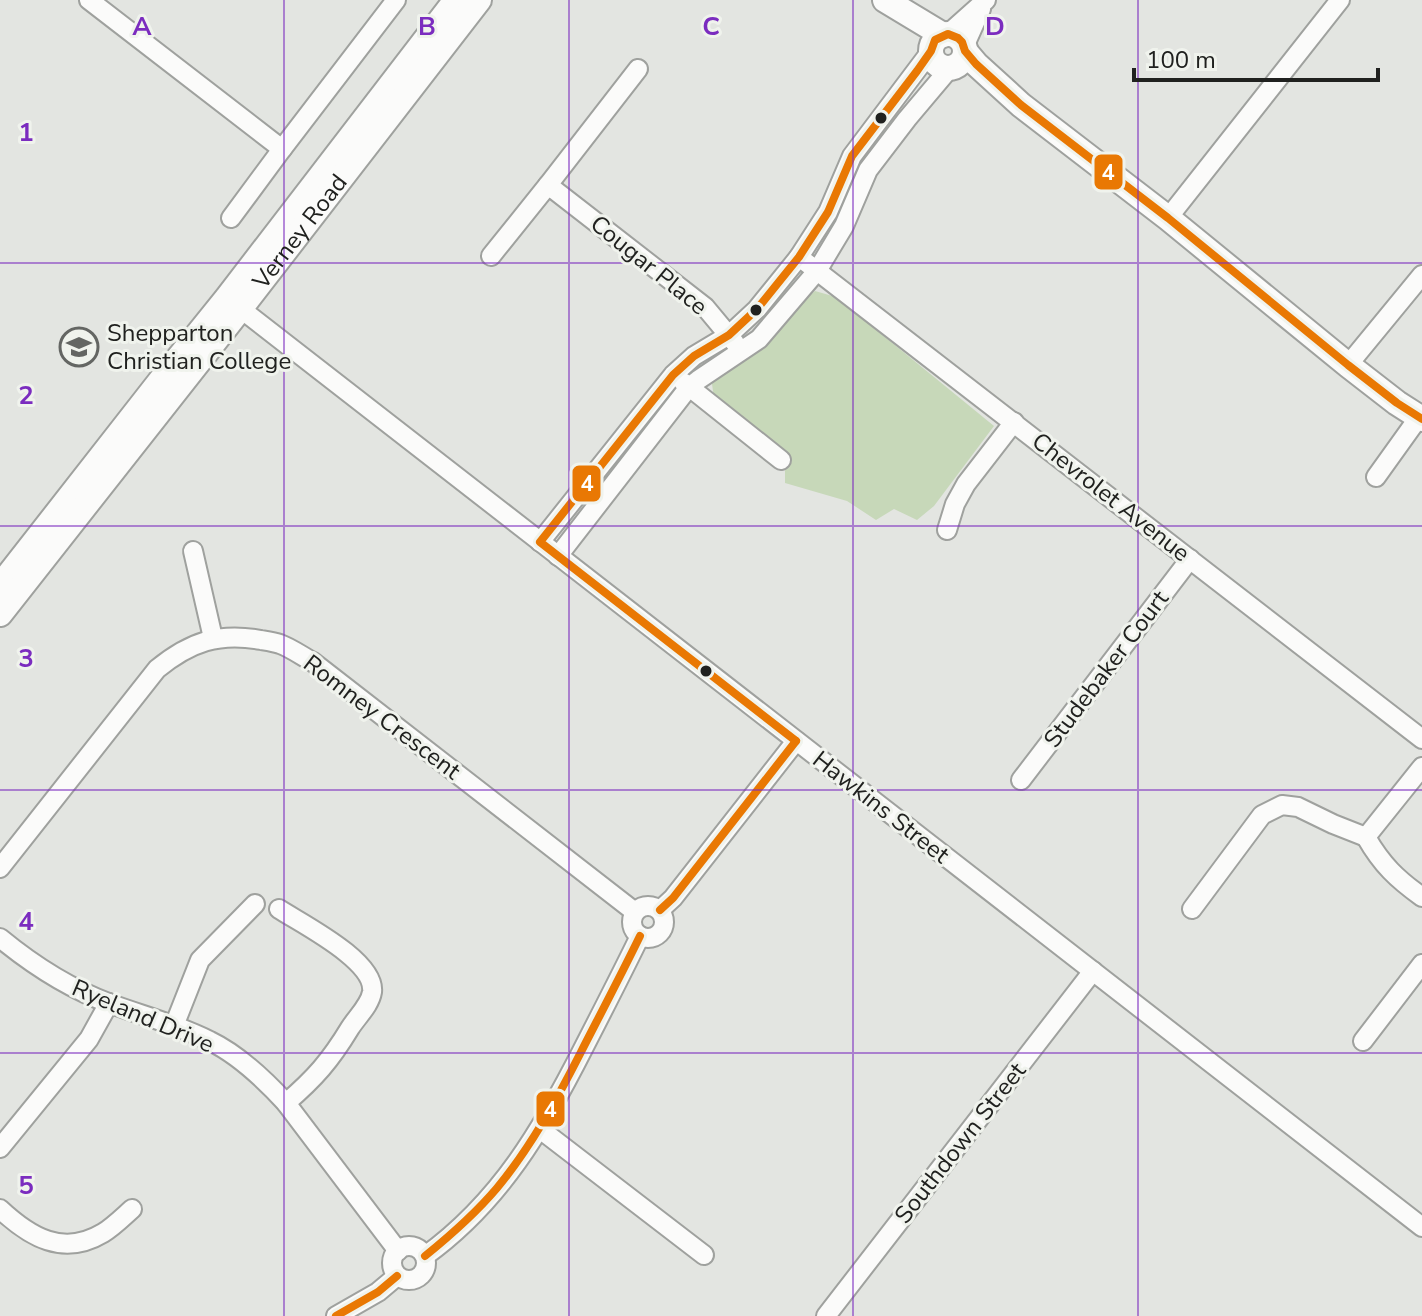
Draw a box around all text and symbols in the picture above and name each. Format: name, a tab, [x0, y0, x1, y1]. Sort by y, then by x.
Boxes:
text: A	[132, 9, 152, 44]
text: B	[418, 9, 436, 44]
text: C	[702, 9, 720, 44]
text: D	[985, 9, 1005, 44]
scale bar	[1134, 32, 1378, 82]
text: 100 m	[1146, 44, 1216, 76]
unlabelled marker	[873, 110, 889, 126]
text: 1	[18, 115, 34, 150]
line badge: 4	[1093, 153, 1124, 191]
text: 4	[1101, 158, 1115, 188]
street label: Verney Road	[245, 168, 355, 296]
street label: Cougar Place	[584, 208, 714, 322]
unlabelled marker	[748, 302, 764, 318]
place label: Shepparton Christian College	[107, 317, 291, 377]
school or university icon: Shepparton Christian College	[58, 326, 100, 368]
text: 2	[18, 378, 34, 413]
street label: Chevrolet Avenue	[1025, 425, 1197, 569]
line badge: 4	[571, 464, 602, 503]
text: 4	[580, 469, 594, 499]
street label: Studebaker Court	[1036, 583, 1176, 754]
text: 3	[18, 641, 34, 676]
street label: Romney Crescent	[297, 647, 468, 787]
unlabelled marker	[698, 663, 714, 679]
street label: Hawkins Street	[806, 743, 957, 871]
text: 4	[18, 904, 34, 939]
street label: Ryeland Drive	[67, 972, 219, 1060]
street label: Southdown Street	[887, 1055, 1033, 1230]
line badge: 4	[535, 1090, 566, 1128]
text: 4	[543, 1095, 557, 1125]
text: 5	[18, 1168, 34, 1203]

